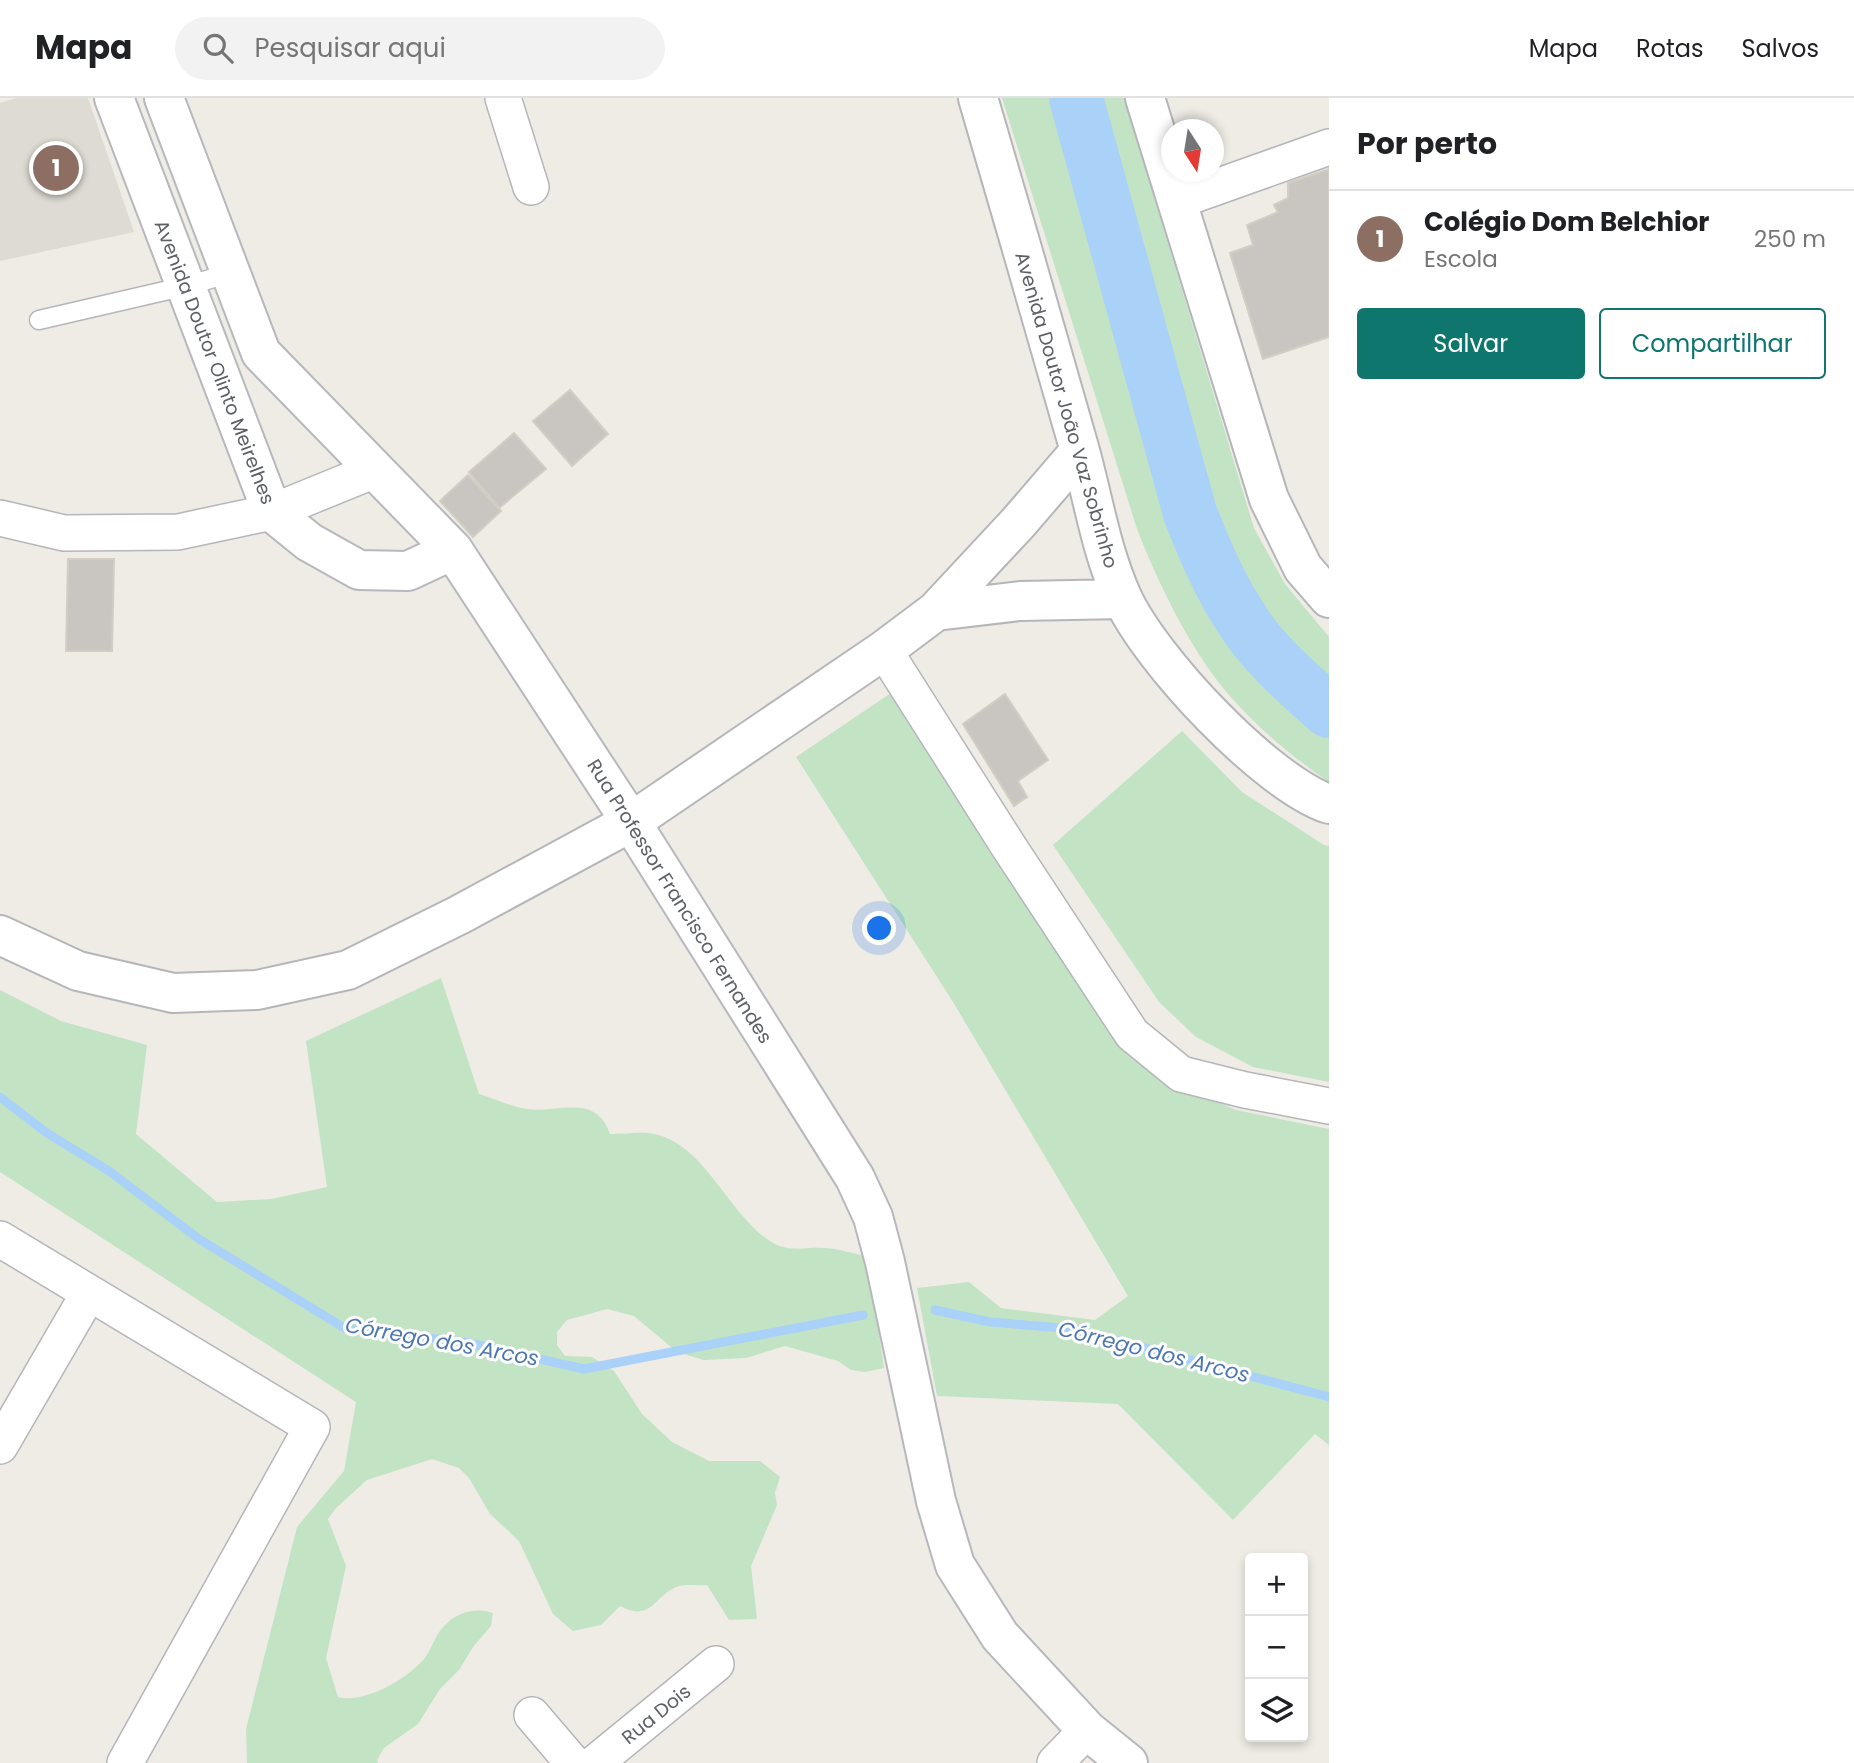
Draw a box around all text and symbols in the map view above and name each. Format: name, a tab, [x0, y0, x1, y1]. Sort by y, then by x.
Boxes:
search box	[175, 17, 665, 80]
text: Mapa	[35, 24, 133, 71]
icon: search	[199, 29, 237, 67]
text: Pesquisar aqui	[255, 30, 446, 66]
text: Mapa	[1529, 32, 1598, 65]
text: Rotas	[1636, 32, 1703, 65]
text: Salvos	[1741, 32, 1819, 65]
north arrow	[1161, 119, 1224, 182]
text: Por perto	[1357, 122, 1497, 165]
pin: 1	[33, 142, 79, 194]
text: Colégio Dom Belchior	[1424, 204, 1709, 240]
street label: Avenida Doutor Olinto Meirelhes	[148, 216, 281, 508]
text: 1	[1376, 223, 1384, 255]
text: 250 m	[1754, 223, 1826, 255]
text: Escola	[1424, 243, 1498, 275]
street label: Avenida Doutor João Vaz Sobrinho	[1008, 249, 1125, 571]
button: Salvar	[1357, 308, 1585, 379]
button: Compartilhar	[1599, 308, 1826, 379]
street label: Rua Professor Francisco Fernandes	[580, 754, 779, 1049]
your location	[862, 911, 896, 945]
water label: Córrego dos Arcos	[343, 1310, 541, 1373]
water label: Córrego dos Arcos	[1055, 1314, 1253, 1389]
map controls	[1245, 1553, 1308, 1742]
button: +	[1245, 1553, 1308, 1616]
button: −	[1245, 1616, 1308, 1679]
street label: Rua Dois	[616, 1678, 697, 1751]
button: layers	[1245, 1679, 1308, 1742]

